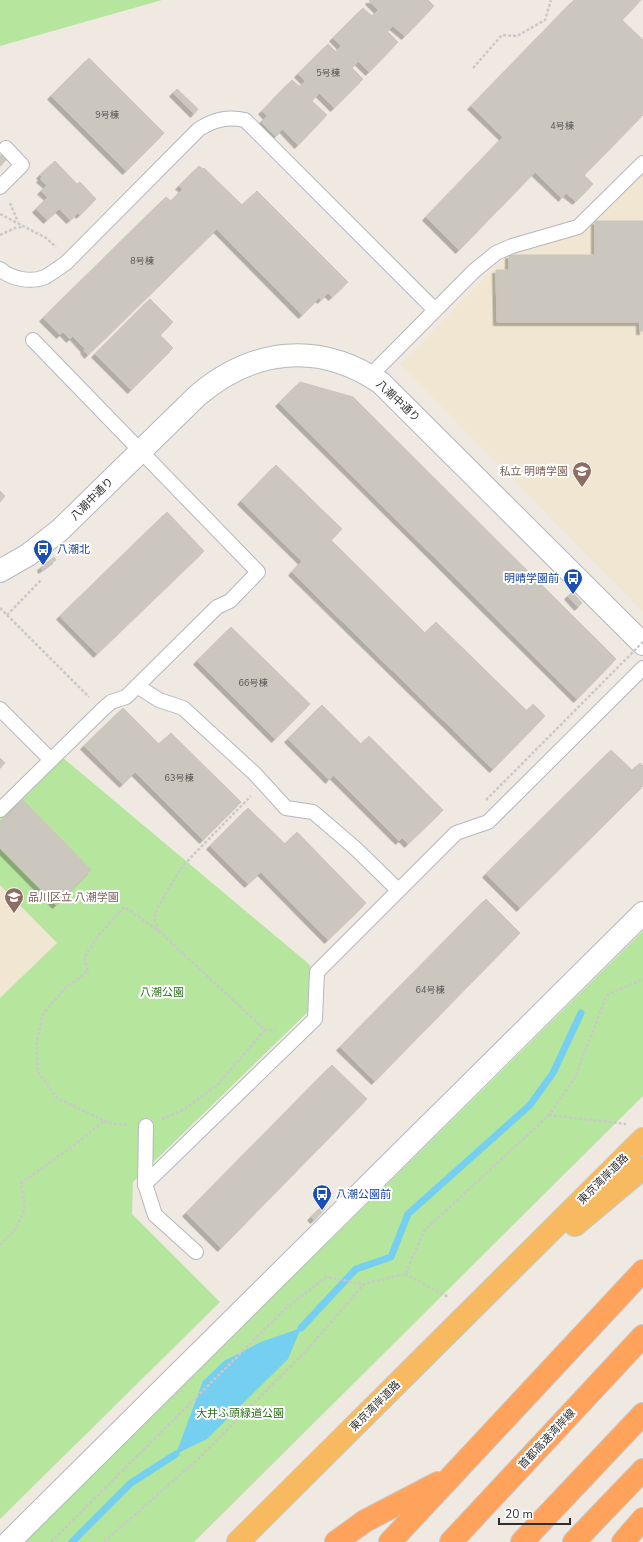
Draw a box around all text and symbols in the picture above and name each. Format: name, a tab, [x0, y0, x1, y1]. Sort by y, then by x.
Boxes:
house number: 5号棟	[316, 67, 341, 79]
house number: 9号棟	[95, 109, 120, 121]
house number: 4号棟	[550, 120, 575, 132]
house number: 8号棟	[130, 255, 155, 267]
street label: 八潮中通り	[373, 377, 423, 425]
school or university icon: 私立 明晴学園	[571, 460, 593, 488]
place label: 私立 明晴学園	[499, 464, 568, 479]
street label: 八潮中通り	[67, 474, 117, 524]
bus stop icon: 八潮北	[32, 538, 54, 566]
place label: 八潮北	[57, 542, 90, 557]
bus stop icon: 明晴学園前	[562, 567, 584, 595]
place label: 明晴学園前	[504, 571, 559, 586]
house number: 66号棟	[239, 677, 268, 689]
house number: 63号棟	[165, 772, 194, 784]
school or university icon: 品川区立 八潮学園	[3, 886, 25, 914]
place label: 品川区立 八潮学園	[28, 890, 119, 905]
house number: 64号棟	[416, 984, 445, 996]
park label: 八潮公園	[140, 985, 184, 1000]
street label: 東京湾岸道路	[574, 1150, 632, 1208]
bus stop icon: 八潮公園前	[311, 1183, 333, 1211]
place label: 八潮公園前	[336, 1187, 391, 1202]
street label: 東京湾岸道路	[346, 1377, 404, 1435]
park label: 大井ふ頭緑道公園	[196, 1406, 284, 1421]
street label: 首都高速湾岸線	[515, 1406, 579, 1472]
scale bar	[499, 1500, 570, 1526]
text: 20 m	[505, 1506, 533, 1522]

